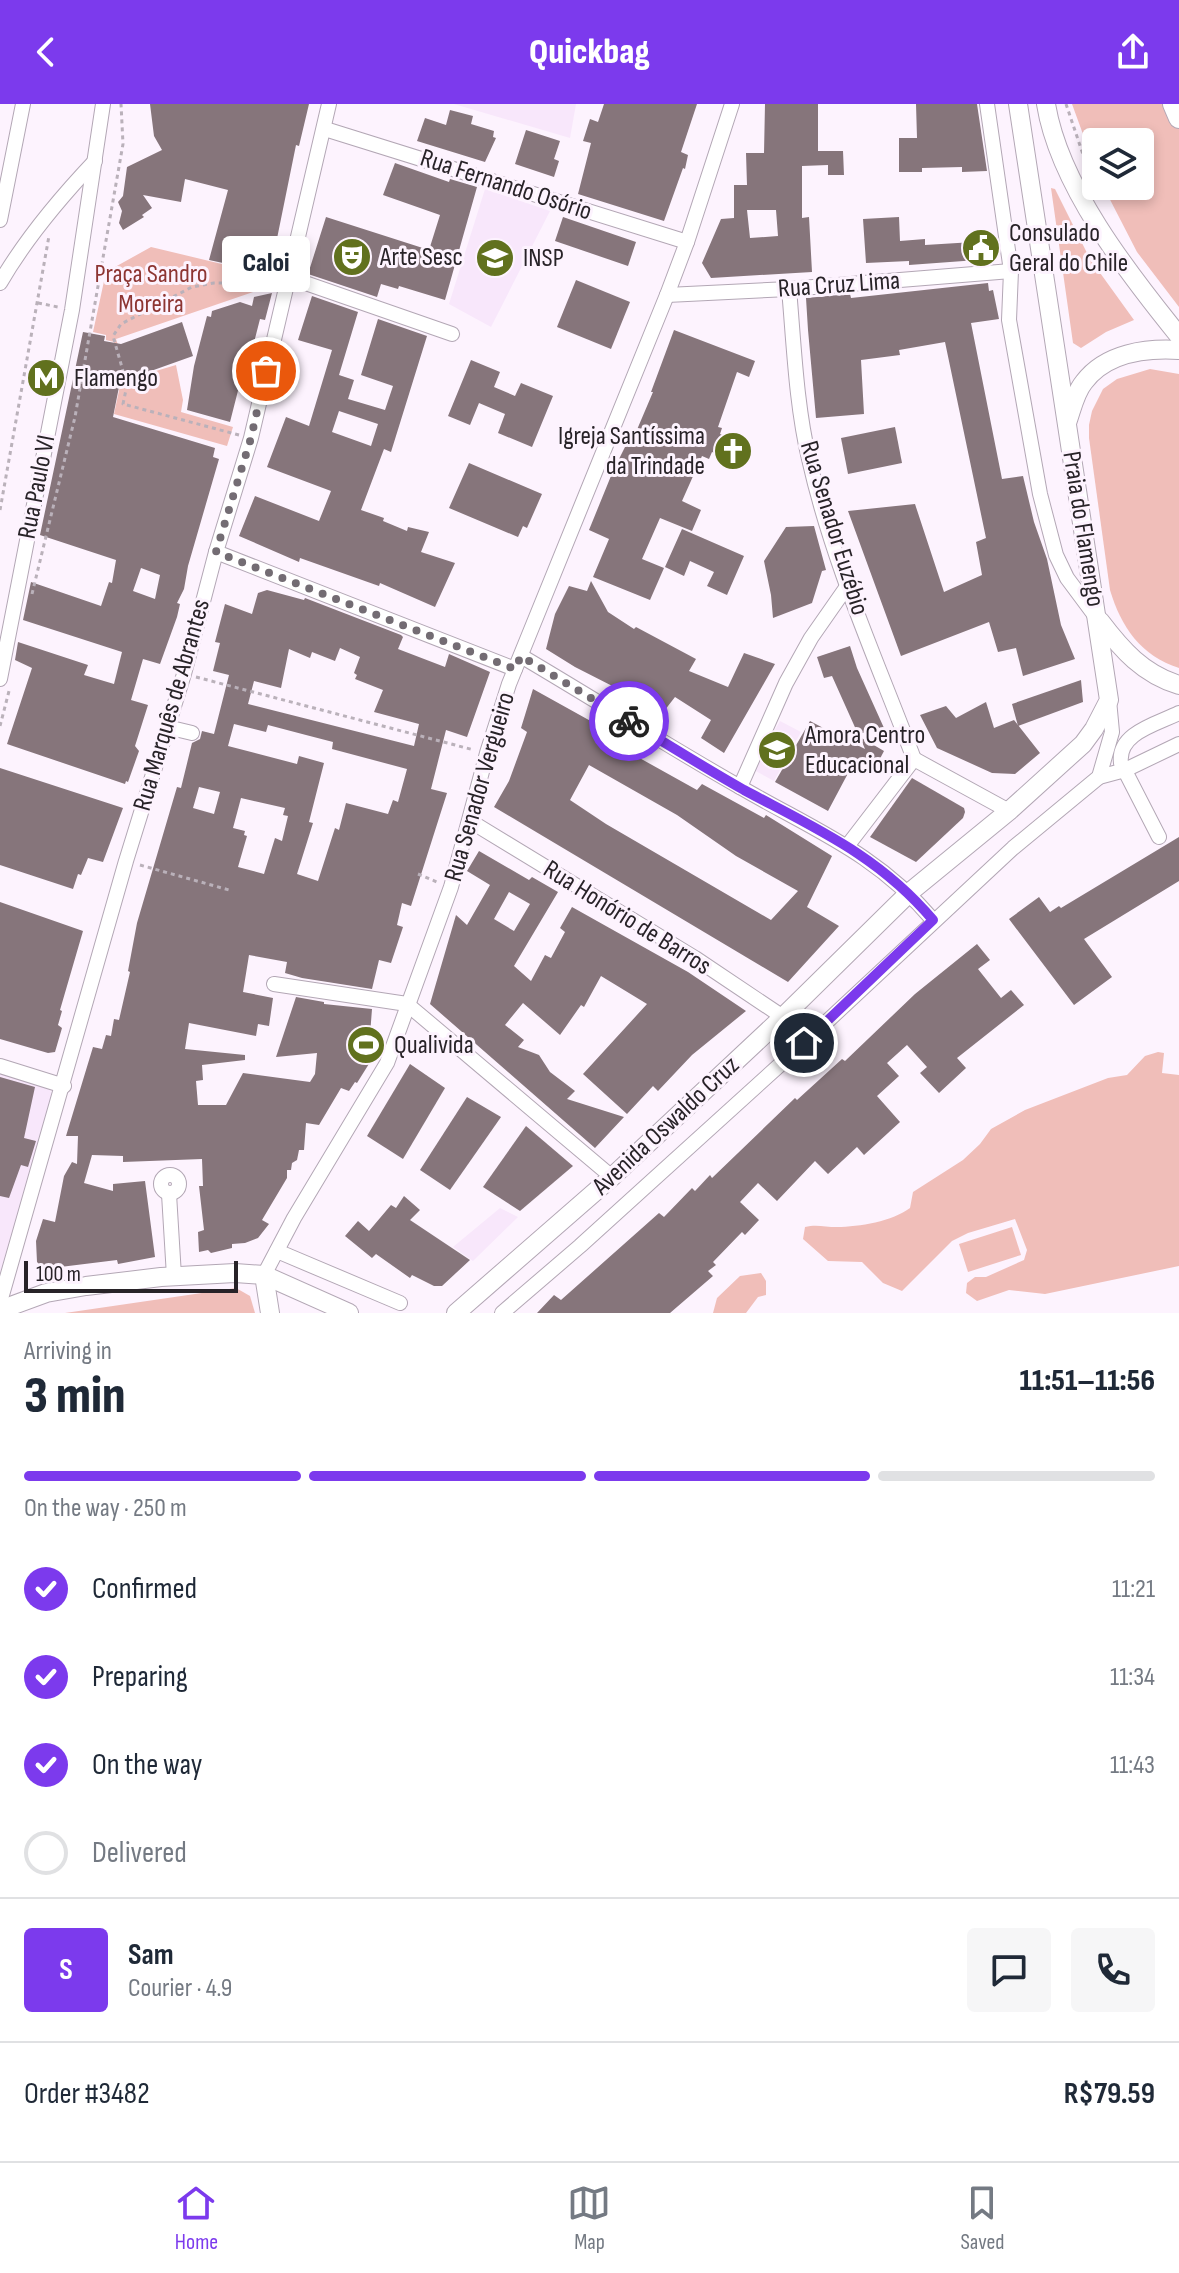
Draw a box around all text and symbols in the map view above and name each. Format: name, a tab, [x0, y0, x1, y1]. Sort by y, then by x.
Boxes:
icon: back	[24, 30, 68, 74]
icon: share	[1111, 30, 1155, 74]
text: Quickbag	[529, 31, 650, 74]
map controls	[1082, 128, 1154, 200]
button: layers	[1082, 128, 1154, 200]
street label: Rua Fernando Osório	[416, 143, 596, 227]
place label: Consulado Geral do Chile	[1009, 218, 1128, 279]
public building icon: Consulado Geral do Chile	[960, 227, 1002, 269]
callout: Caloi	[222, 235, 310, 291]
theatre icon: Arte Sesc	[331, 236, 373, 278]
school or university icon: INSP	[474, 237, 516, 279]
place label: Arte Sesc	[379, 242, 463, 273]
place label: INSP	[523, 243, 564, 274]
text: Caloi	[243, 248, 289, 279]
park label: Praça Sandro Moreira	[94, 259, 208, 320]
street label: Rua Cruz Lima	[777, 265, 901, 305]
pin	[232, 337, 300, 405]
icon: bag	[244, 349, 288, 393]
metro station icon: Flamengo	[25, 357, 67, 399]
place label: Flamengo	[74, 363, 158, 394]
place label: Igreja Santíssima da Trindade	[558, 421, 705, 482]
church icon: Igreja Santíssima da Trindade	[712, 430, 754, 472]
street label: Rua Paulo VI	[12, 432, 62, 542]
street label: Rua Senador Euzébio	[793, 437, 875, 619]
street label: Praia do Flamengo	[1055, 449, 1111, 609]
street label: Rua Marquês de Abrantes	[127, 596, 217, 814]
courier	[589, 681, 669, 761]
street label: Rua Senador Vergueiro	[438, 689, 522, 885]
icon: bike	[607, 699, 651, 743]
place label: Amora Centro Educacional	[804, 720, 925, 781]
school or university icon: Amora Centro Educacional	[756, 729, 798, 771]
street label: Rua Honório de Barros	[537, 854, 717, 982]
pin	[770, 1009, 838, 1077]
icon: home	[782, 1021, 826, 1065]
sports icon: Qualivida	[345, 1024, 387, 1066]
place label: Qualivida	[394, 1030, 474, 1061]
street label: Avenida Oswaldo Cruz	[585, 1050, 746, 1203]
scale bar	[24, 1257, 238, 1293]
text: 100 m	[36, 1261, 81, 1288]
text: Arriving in	[24, 1336, 112, 1367]
text: 11:51–11:56	[1020, 1363, 1155, 1399]
text: 3 min	[24, 1365, 126, 1428]
text: On the way · 250 m	[24, 1493, 187, 1524]
icon: check	[24, 1567, 68, 1611]
text: Confirmed	[92, 1571, 197, 1607]
text: 11:21	[1112, 1574, 1155, 1605]
icon: check	[24, 1655, 68, 1699]
text: Preparing	[92, 1659, 188, 1695]
text: 11:34	[1110, 1662, 1155, 1693]
icon: check	[24, 1743, 68, 1787]
text: On the way	[92, 1747, 202, 1783]
text: 11:43	[1110, 1750, 1155, 1781]
text: Delivered	[92, 1835, 187, 1871]
button: chat	[967, 1928, 1051, 2012]
button: phone	[1071, 1928, 1155, 2012]
text: Sam	[128, 1937, 174, 1973]
text: S	[59, 1952, 73, 1988]
text: Courier · 4.9	[128, 1973, 232, 2004]
text: Order #3482	[24, 2076, 150, 2112]
text: R$79.59	[1064, 2076, 1155, 2112]
tab: Home	[174, 2181, 218, 2256]
tab: Map	[567, 2181, 611, 2256]
tab: Saved	[960, 2181, 1005, 2256]

